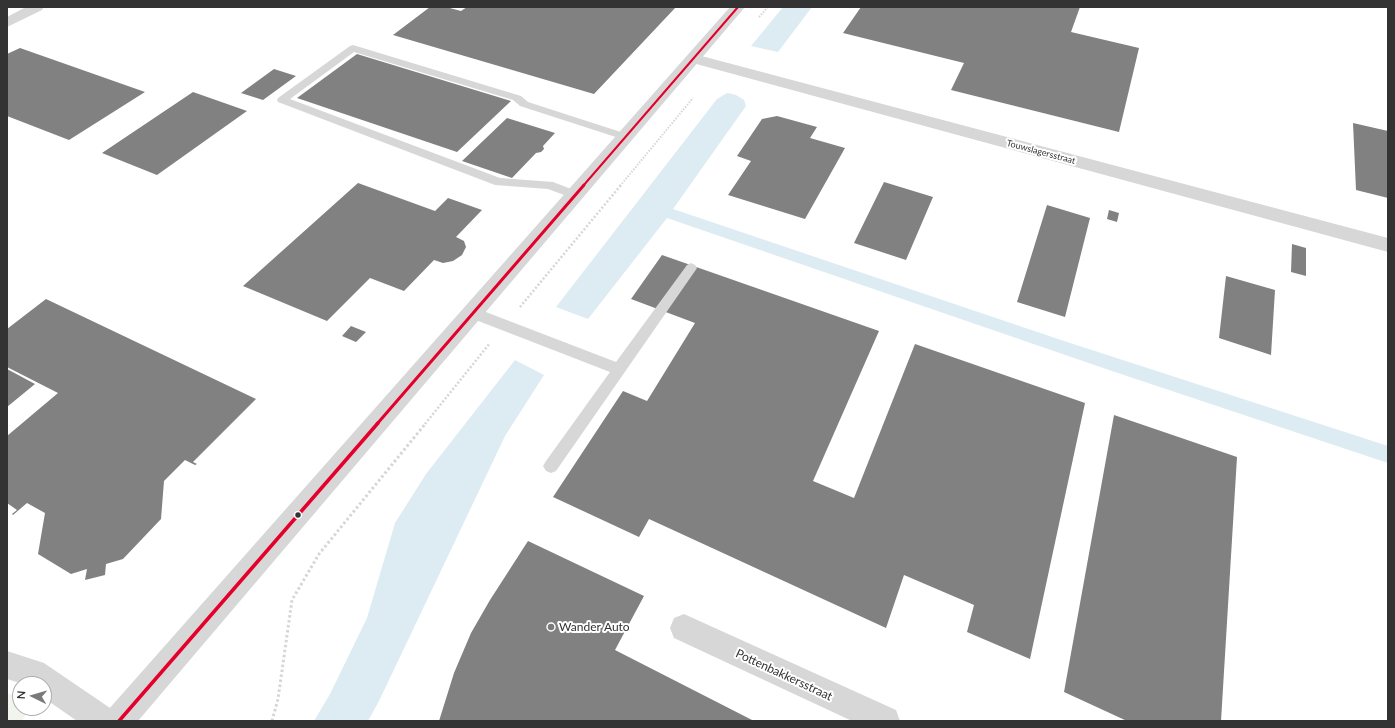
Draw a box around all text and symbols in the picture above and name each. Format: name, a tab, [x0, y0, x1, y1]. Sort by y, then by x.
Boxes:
street label: Touwslagersstraat	[1005, 138, 1077, 166]
unlabelled marker	[293, 510, 303, 520]
place label: Wander Auto	[559, 620, 630, 634]
marker: Wander Auto	[546, 622, 556, 632]
street label: Pottenbakkersstraat	[733, 646, 835, 704]
north arrow	[12, 676, 52, 716]
text: N	[14, 690, 27, 700]

